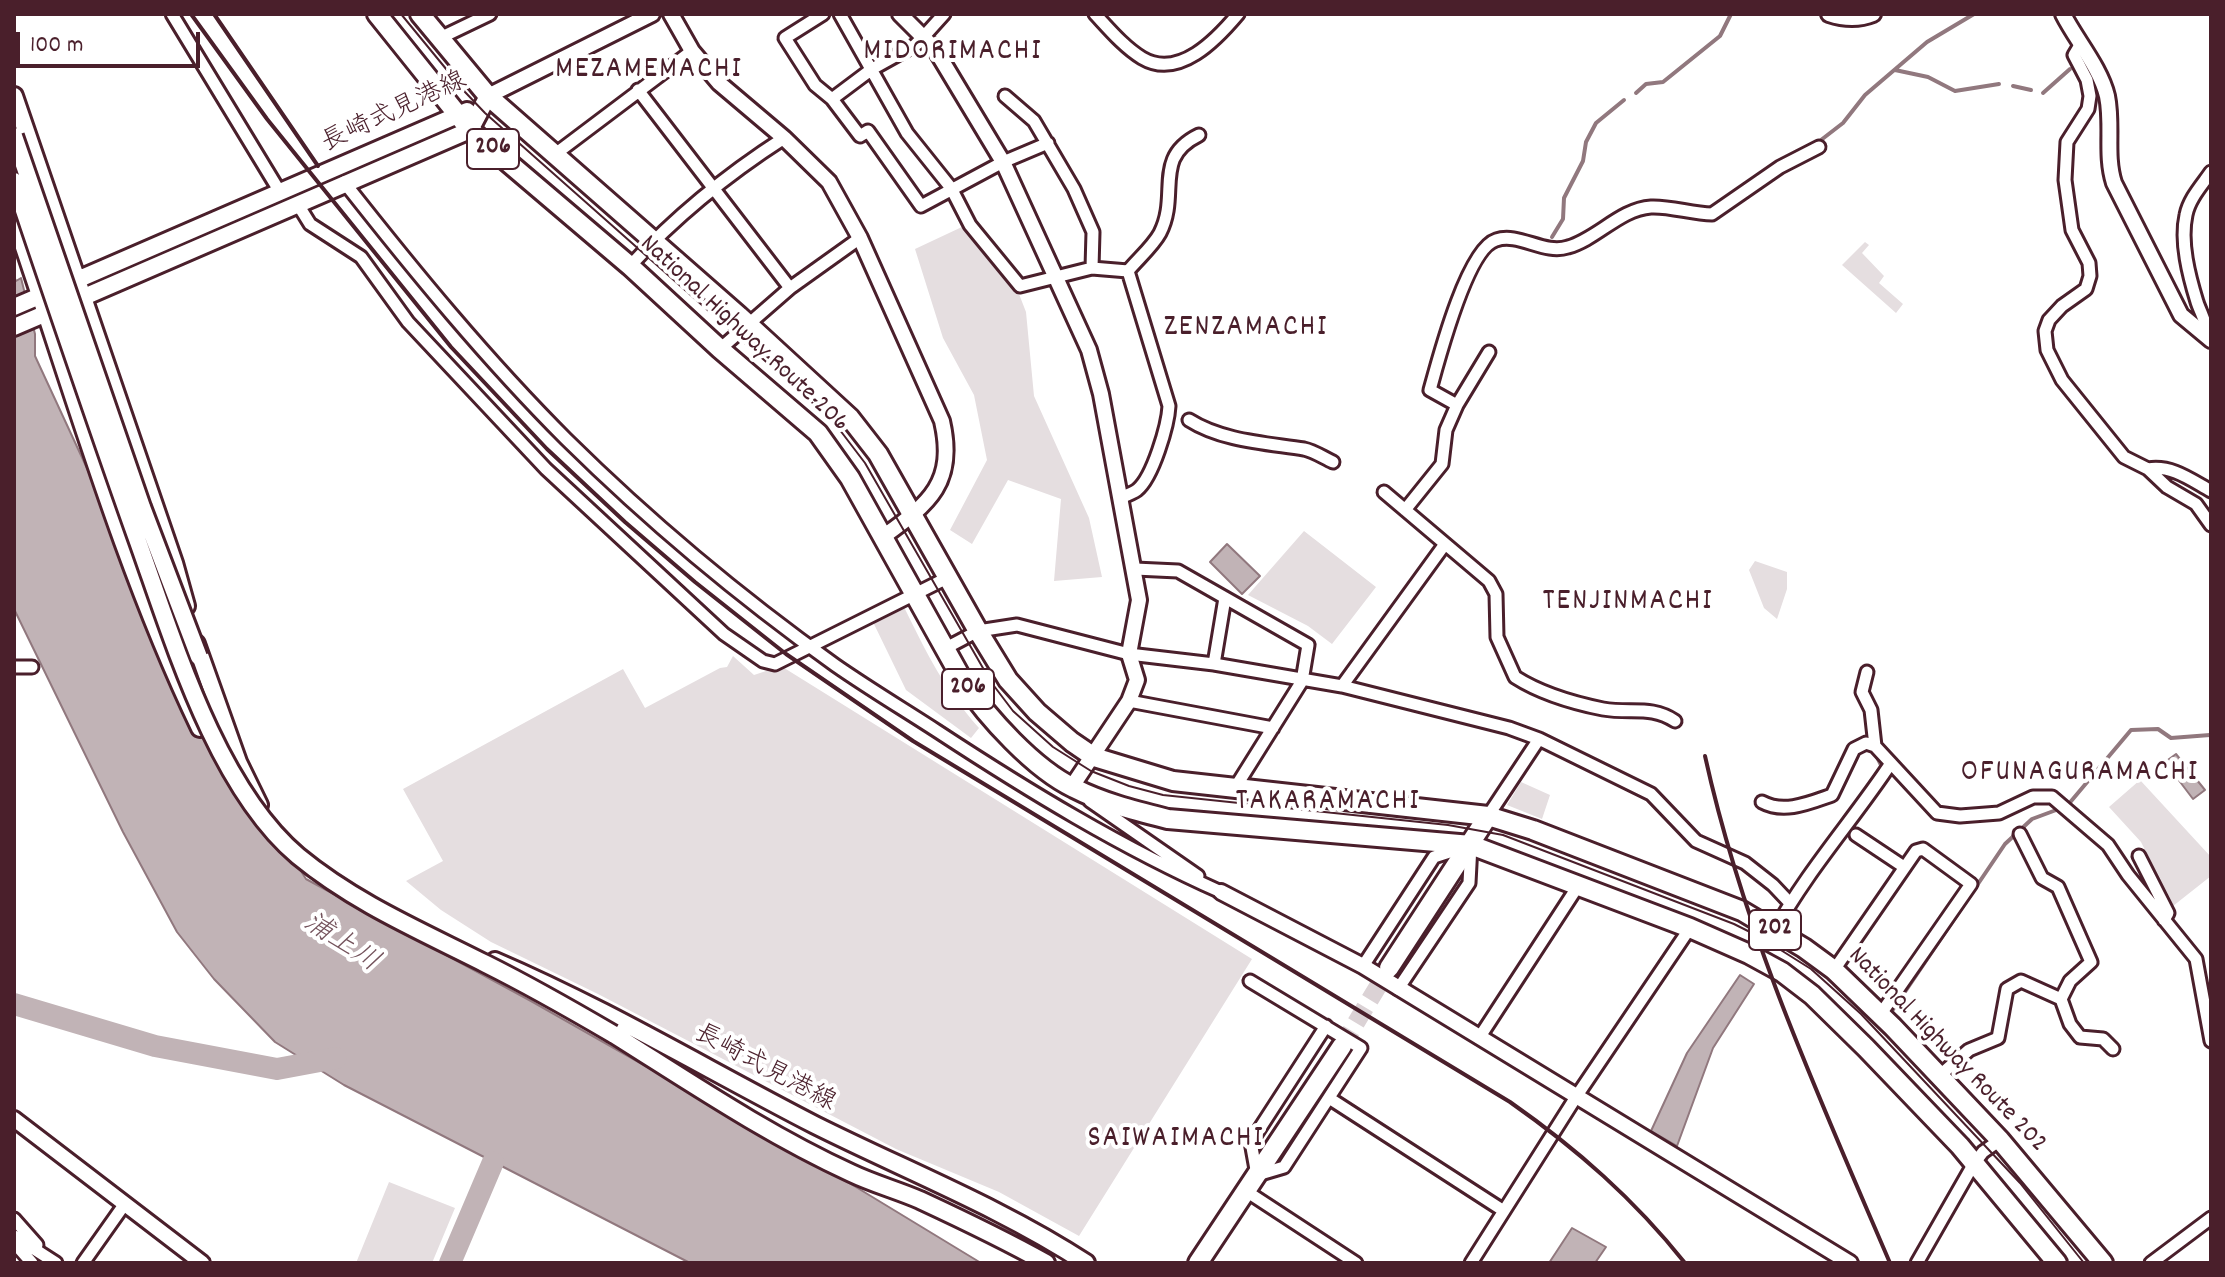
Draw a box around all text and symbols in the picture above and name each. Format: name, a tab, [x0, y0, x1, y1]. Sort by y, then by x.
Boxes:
scale bar	[20, 16, 204, 66]
text: 100 m	[30, 29, 83, 63]
district label: MIDORIMACHI	[864, 36, 1042, 72]
district label: MEZAMEMACHI	[555, 54, 743, 90]
street label: 長崎式見港線	[318, 67, 472, 161]
road number: 206	[467, 129, 519, 169]
street label: National Highway Route 206	[632, 230, 854, 440]
district label: ZENZAMACHI	[1164, 312, 1328, 348]
district label: TENJINMACHI	[1543, 586, 1713, 622]
road number: 206	[942, 669, 994, 709]
district label: OFUNAGURAMACHI	[1961, 757, 2199, 793]
district label: TAKARAMACHI	[1235, 786, 1421, 822]
water label: 浦上川	[296, 908, 384, 982]
road number: 202	[1749, 910, 1801, 950]
street label: National Highway Route 202	[1840, 942, 2052, 1160]
street label: 長崎式見港線	[688, 1020, 840, 1120]
district label: SAIWAIMACHI	[1087, 1123, 1265, 1159]

